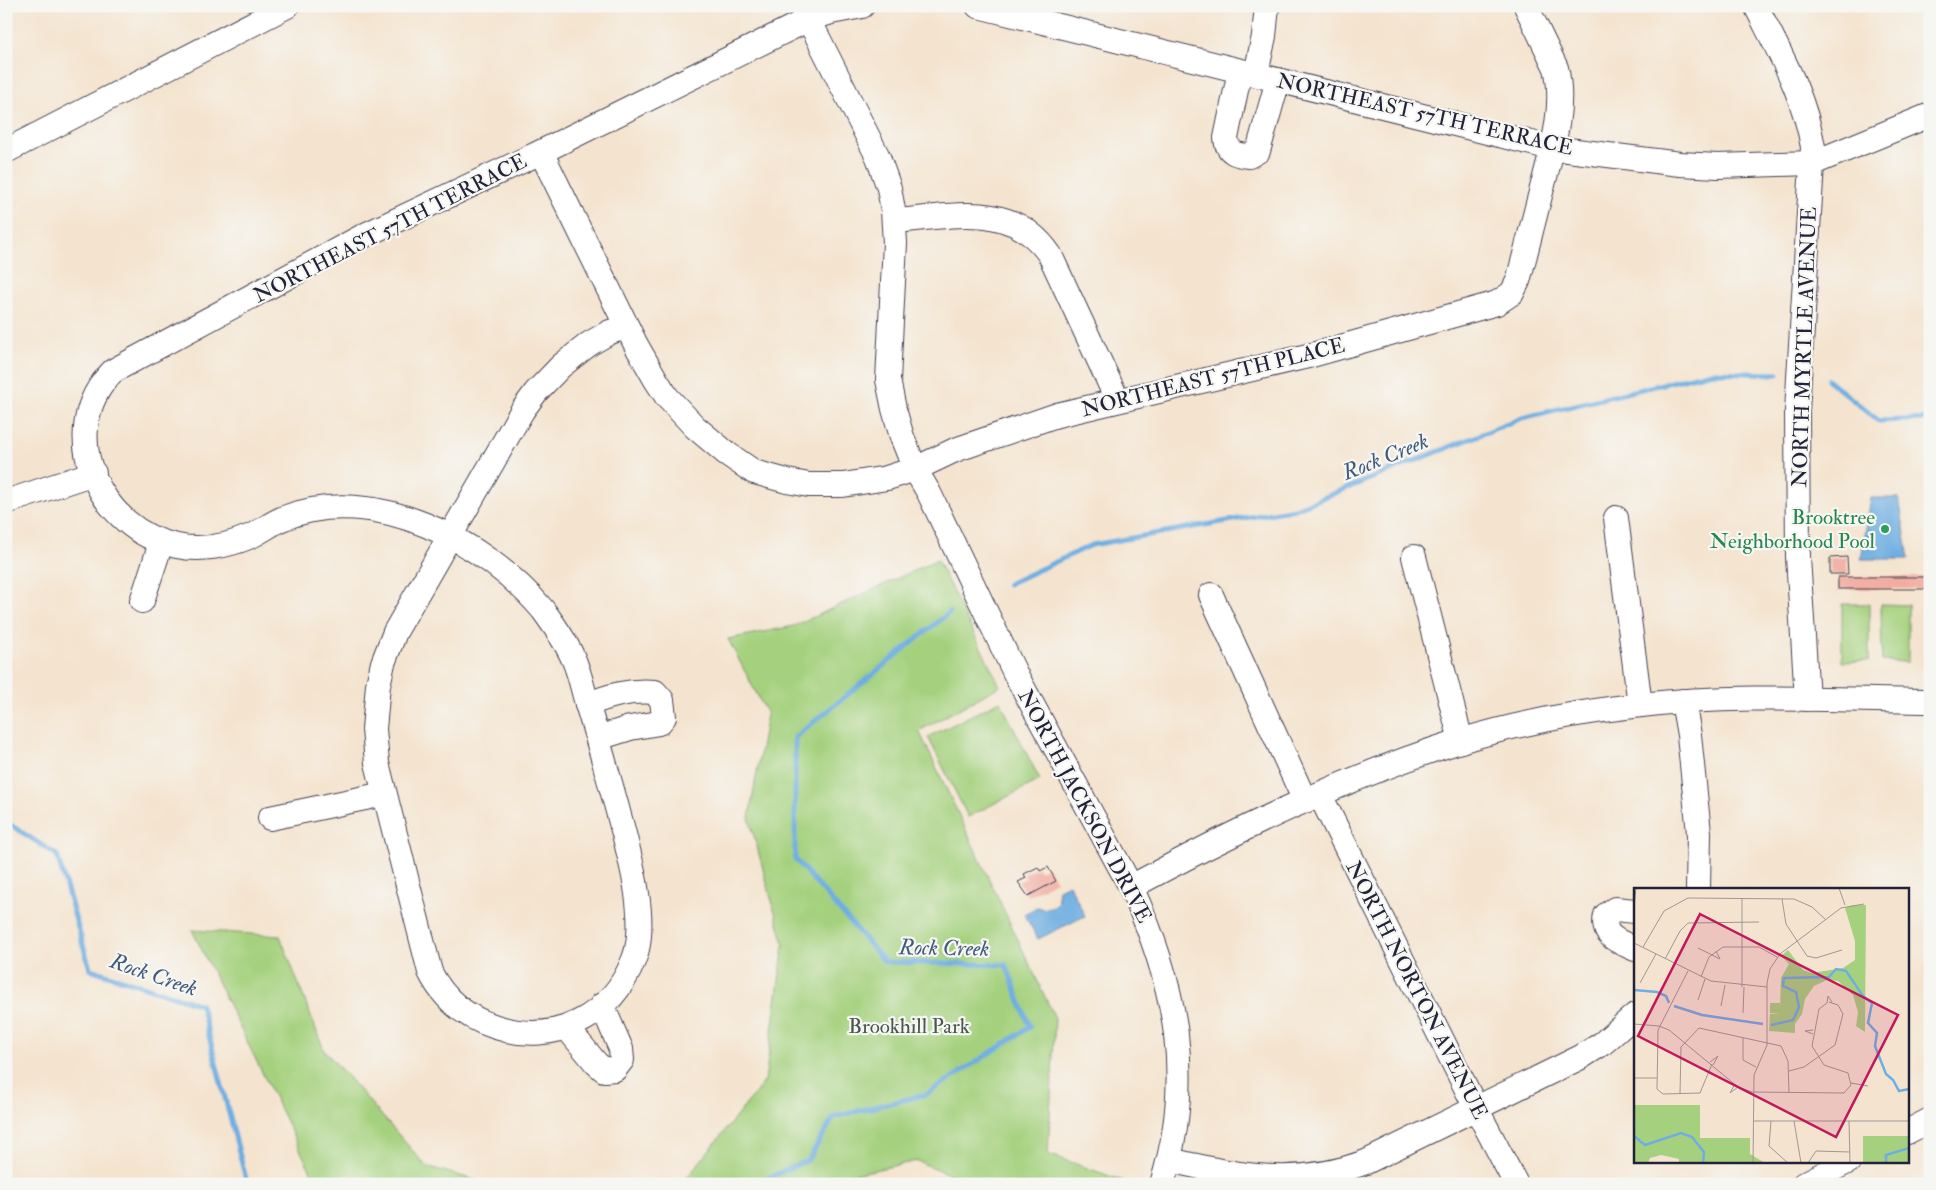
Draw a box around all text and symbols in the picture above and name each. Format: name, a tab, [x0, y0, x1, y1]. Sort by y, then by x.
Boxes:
street label: NORTHEAST 57TH TERRACE	[1274, 67, 1576, 162]
street label: NORTHEAST 57TH TERRACE	[249, 148, 532, 309]
street label: NORTH MYRTLE AVENUE	[1786, 206, 1823, 488]
street label: NORTHEAST 57TH PLACE	[1079, 332, 1348, 423]
water label: Rock Creek	[1337, 427, 1433, 487]
place label: Brooktree Neighborhood Pool	[1710, 504, 1876, 555]
marker: Brooktree Neighborhood Pool	[1879, 523, 1891, 535]
street label: NORTH JACKSON DRIVE	[1011, 685, 1158, 928]
street label: NORTH NORTON AVENUE	[1340, 857, 1494, 1124]
inset map	[1634, 888, 1908, 1162]
water label: Rock Creek	[898, 933, 989, 963]
water label: Rock Creek	[105, 947, 201, 1003]
park label: Brookhill Park	[848, 1013, 970, 1040]

